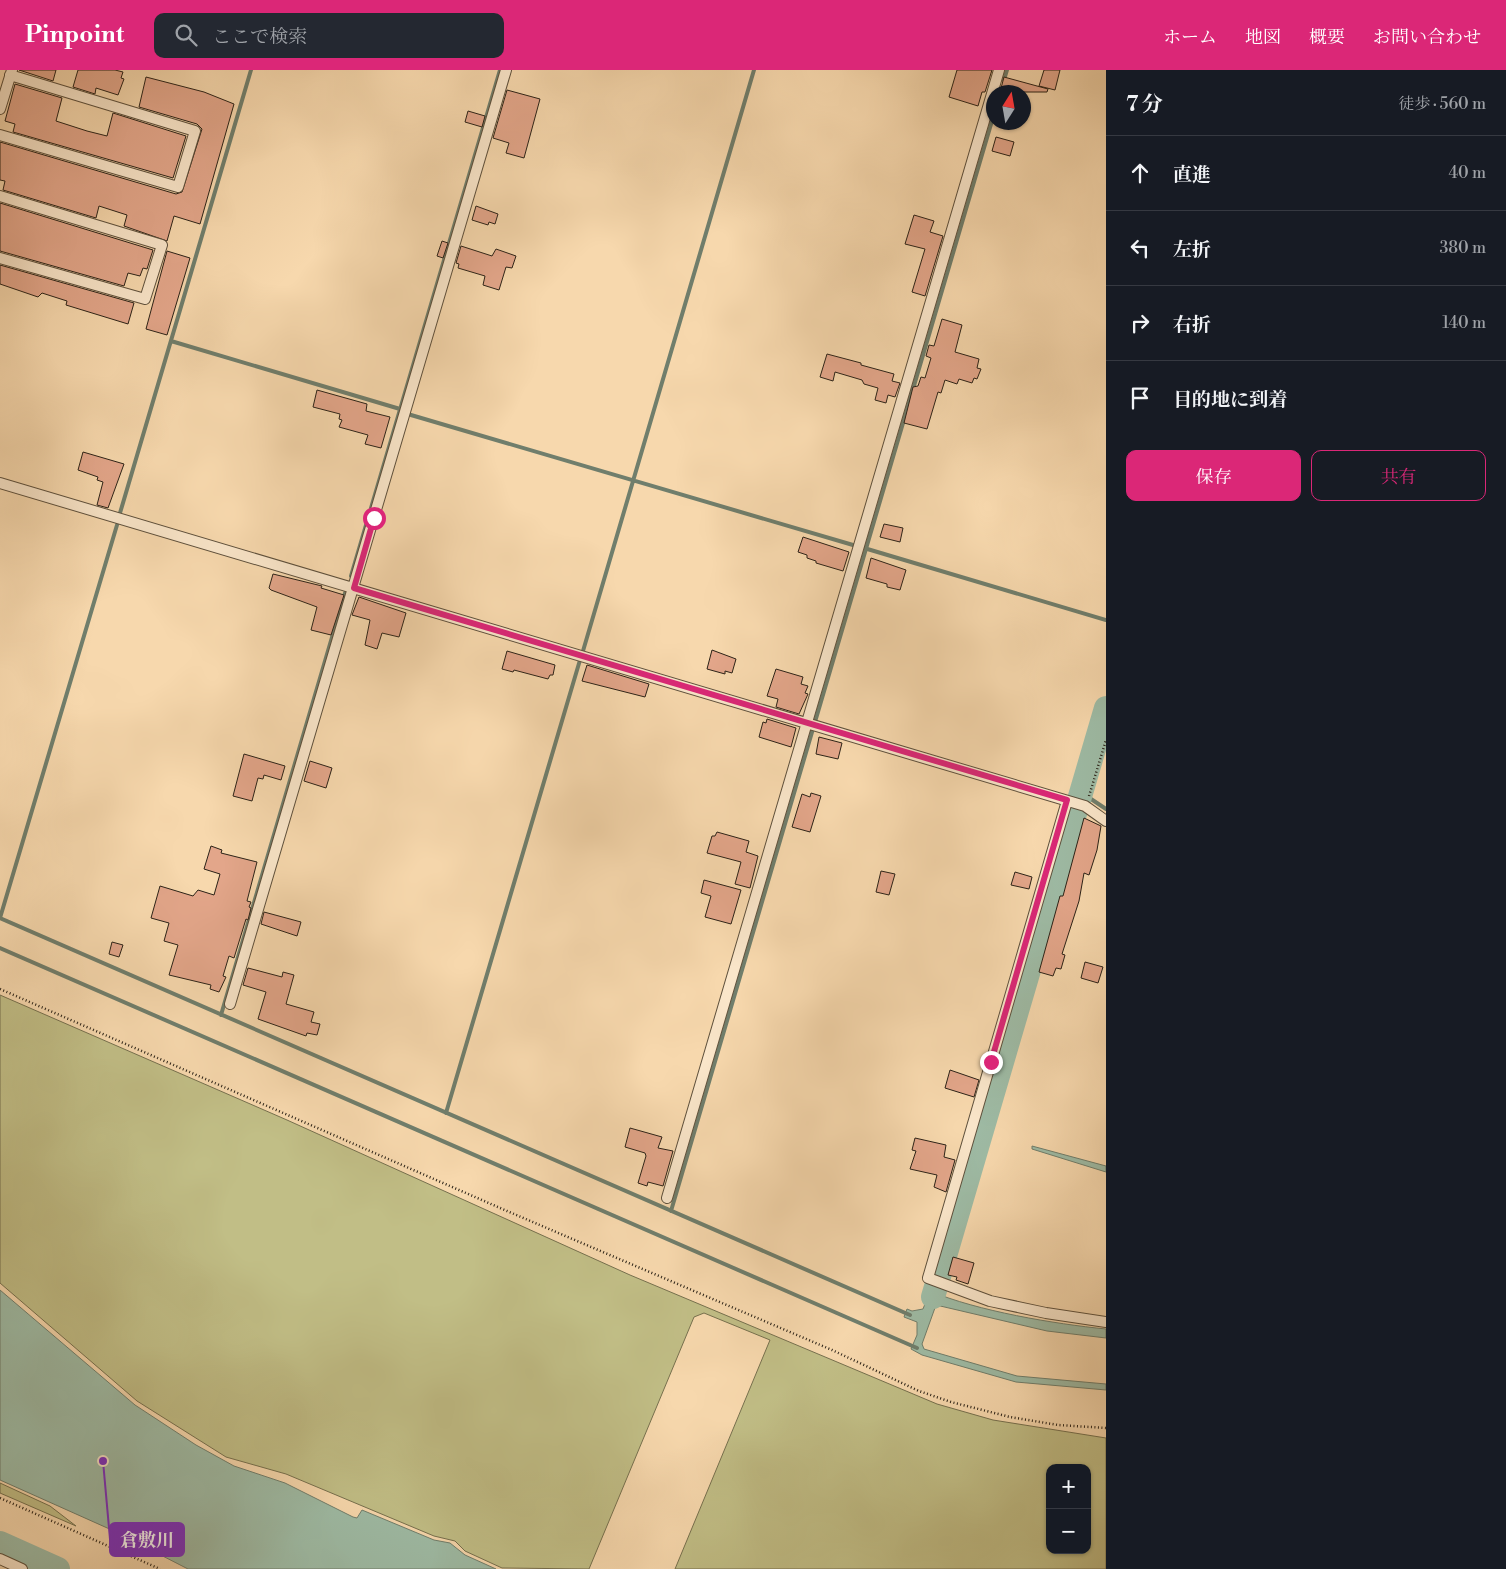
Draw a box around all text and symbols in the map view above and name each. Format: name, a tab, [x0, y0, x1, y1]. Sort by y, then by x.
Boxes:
search box	[154, 13, 504, 58]
text: Pinpoint	[25, 20, 124, 50]
icon: search	[172, 21, 200, 49]
text: ここで検索	[212, 25, 307, 49]
text: ホーム	[1163, 26, 1217, 49]
text: 地図	[1245, 26, 1281, 49]
text: 概要	[1309, 26, 1345, 49]
text: お問い合わせ	[1373, 26, 1481, 49]
north arrow	[986, 85, 1031, 130]
text: 7 分	[1126, 92, 1163, 118]
text: 徒歩 · 560 m	[1398, 94, 1486, 114]
icon: ahead	[1126, 159, 1154, 187]
text: 直進	[1173, 163, 1211, 187]
text: 40 m	[1449, 163, 1486, 183]
icon: left	[1126, 234, 1154, 262]
text: 左折	[1173, 238, 1211, 262]
text: 380 m	[1439, 238, 1486, 258]
icon: right	[1126, 309, 1154, 337]
text: 右折	[1173, 313, 1211, 337]
text: 140 m	[1442, 313, 1486, 333]
icon: arrive	[1126, 384, 1154, 412]
text: 目的地に到着	[1173, 388, 1287, 412]
button: 保存	[1126, 450, 1301, 501]
button: 共有	[1311, 450, 1486, 501]
route start	[363, 507, 386, 530]
route end	[980, 1051, 1003, 1074]
map controls	[1046, 1464, 1091, 1554]
button: +	[1046, 1464, 1091, 1509]
button: −	[1046, 1509, 1091, 1554]
callout: 倉敷川	[110, 1523, 184, 1556]
text: 倉敷川	[120, 1529, 174, 1552]

